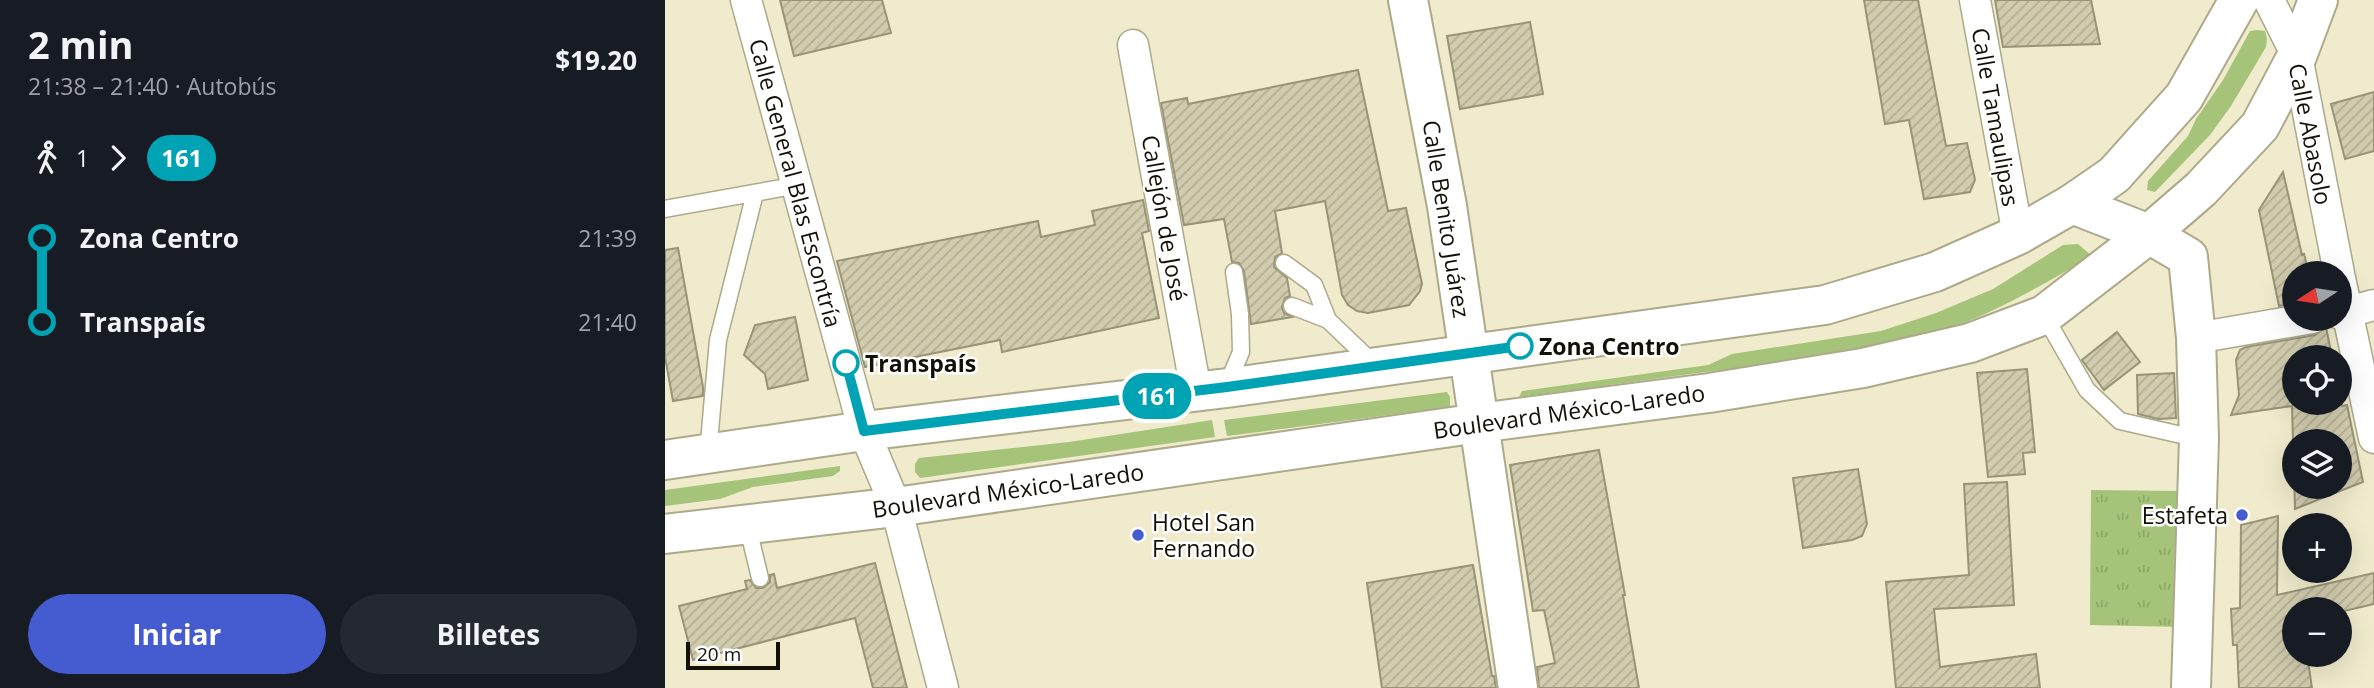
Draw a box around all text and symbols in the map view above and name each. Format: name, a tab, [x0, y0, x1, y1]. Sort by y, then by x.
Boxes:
text: 2 min	[28, 18, 133, 70]
street label: Calle Tamaulipas	[1965, 25, 2027, 209]
street label: Calle General Blas Escontría	[742, 35, 850, 331]
text: $19.20	[555, 42, 637, 78]
street label: Calle Abasolo	[2282, 60, 2340, 208]
text: 21:38 – 21:40 · Autobús	[28, 70, 277, 102]
street label: Calle Benito Juárez	[1416, 118, 1478, 320]
street label: Callejón de José	[1135, 132, 1195, 304]
icon: walk	[28, 139, 66, 177]
icon: forward	[99, 139, 137, 177]
text: 161	[161, 141, 202, 174]
text: 1	[76, 142, 89, 174]
text: Zona Centro	[80, 220, 239, 256]
text: 21:39	[578, 222, 637, 254]
north arrow	[2282, 261, 2352, 331]
map controls	[2282, 261, 2352, 667]
text: Transpaís	[80, 304, 206, 340]
text: 21:40	[578, 306, 637, 338]
place label: Zona Centro	[1539, 330, 1680, 362]
marker: Zona Centro	[1507, 333, 1533, 359]
button: locate	[2282, 345, 2352, 415]
place label: Transpaís	[865, 347, 976, 379]
marker: Transpaís	[833, 350, 859, 376]
line badge: 161	[1117, 373, 1197, 419]
street label: Boulevard México-Laredo	[1431, 376, 1707, 446]
text: 161	[1136, 379, 1178, 412]
button: layers	[2282, 429, 2352, 499]
street label: Boulevard México-Laredo	[870, 455, 1146, 525]
place label: Estafeta	[2142, 499, 2228, 531]
place label: Hotel San Fernando	[1152, 506, 1255, 564]
marker: Estafeta	[2234, 507, 2250, 523]
button: +	[2282, 513, 2352, 583]
marker: Hotel San Fernando	[1130, 527, 1146, 543]
button: Iniciar	[28, 594, 326, 674]
button: Billetes	[340, 594, 637, 674]
button: −	[2282, 597, 2352, 667]
scale bar	[686, 639, 781, 671]
text: 20 m	[697, 641, 741, 667]

